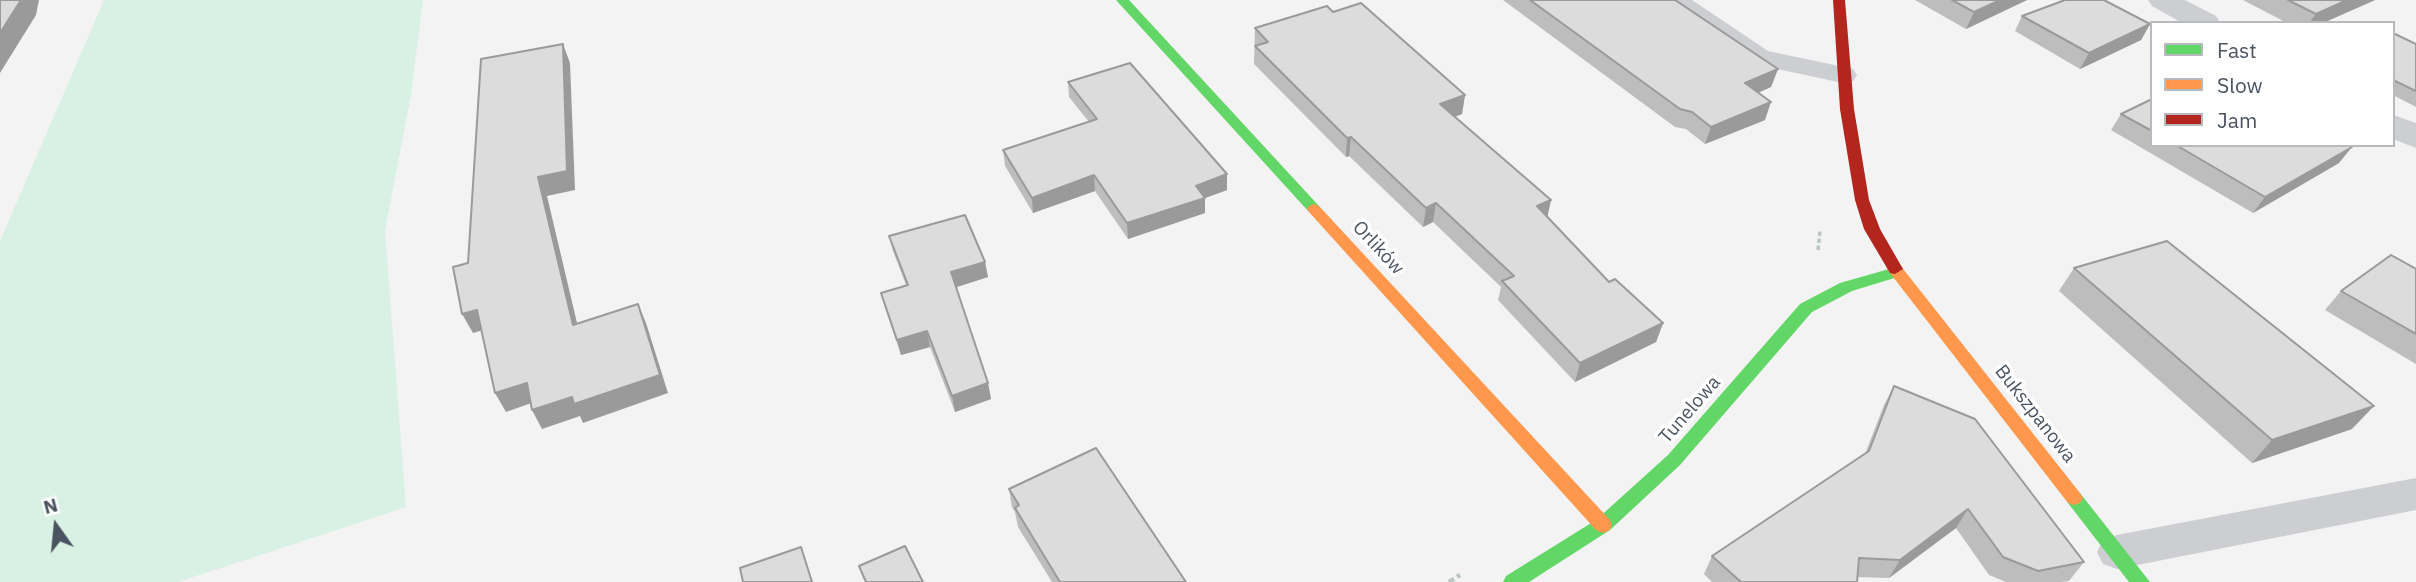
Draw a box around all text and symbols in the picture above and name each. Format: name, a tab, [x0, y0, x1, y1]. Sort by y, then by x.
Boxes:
legend	[2150, 21, 2395, 147]
text: Fast	[2217, 36, 2257, 64]
text: Slow	[2217, 71, 2263, 99]
text: Jam	[2217, 106, 2257, 134]
street label: Orlików	[1347, 216, 1409, 280]
street label: Bukszpanowa	[1990, 361, 2080, 467]
street label: Tunelowa	[1654, 371, 1726, 449]
north arrow	[21, 491, 91, 561]
text: N	[41, 492, 60, 519]

